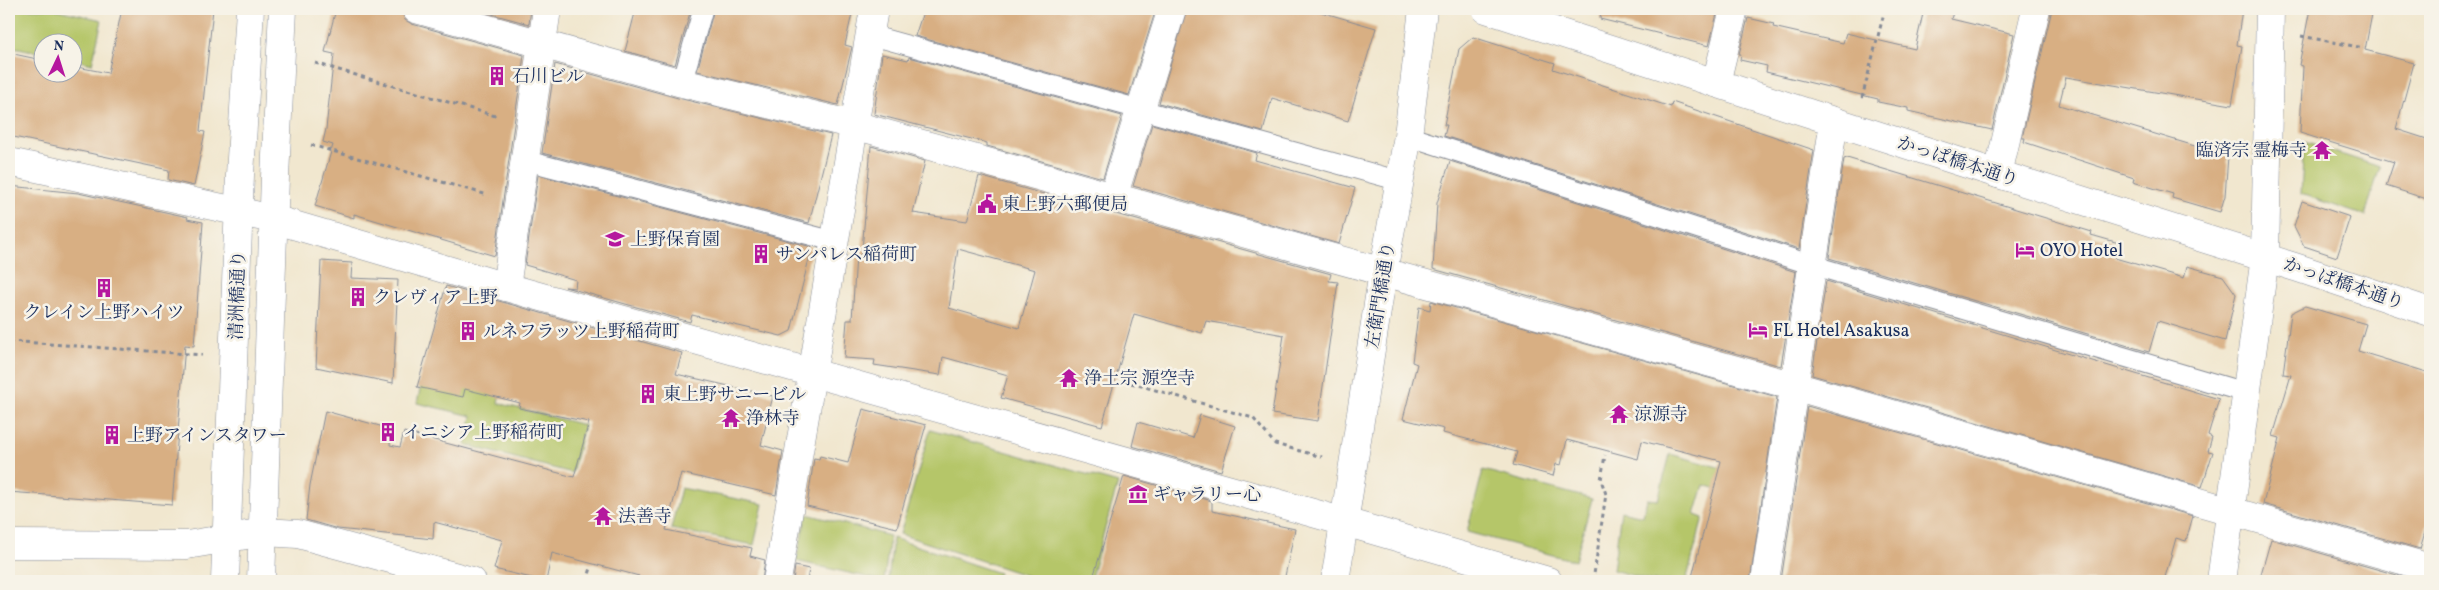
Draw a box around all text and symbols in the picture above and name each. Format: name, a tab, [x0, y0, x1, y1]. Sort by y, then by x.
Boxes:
north arrow	[32, 32, 82, 82]
text: N	[53, 37, 65, 56]
building icon: 石川ビル	[486, 65, 508, 87]
place label: 石川ビル	[512, 65, 584, 90]
street label: かっぱ橋本通り	[1894, 131, 2021, 194]
place label: 臨済宗 霊梅寺	[2195, 139, 2307, 164]
temple icon: 臨済宗 霊梅寺	[2311, 139, 2333, 161]
public building icon: 東上野六郵便局	[976, 193, 998, 215]
place label: 東上野六郵便局	[1002, 193, 1128, 218]
school or university icon: 上野保育園	[604, 228, 626, 250]
place label: 上野保育園	[630, 228, 720, 253]
hotel icon: OYO Hotel	[2014, 239, 2036, 261]
place label: OYO Hotel	[2040, 239, 2123, 264]
street label: 左衛門橋通り	[1361, 240, 1402, 351]
building icon: サンパレス稲荷町	[750, 243, 772, 265]
place label: サンパレス稲荷町	[776, 243, 917, 268]
street label: 清洲橋通り	[224, 250, 253, 340]
street label: かっぱ橋本通り	[2280, 252, 2407, 317]
building icon: クレイン上野ハイツ	[93, 277, 115, 299]
building icon: クレヴィア上野	[347, 286, 369, 308]
place label: クレヴィア上野	[373, 286, 498, 311]
place label: クレイン上野ハイツ	[23, 301, 185, 326]
hotel icon: FL Hotel Asakusa	[1747, 319, 1769, 341]
place label: FL Hotel Asakusa	[1773, 319, 1910, 344]
building icon: ルネフラッツ上野稲荷町	[457, 320, 479, 342]
place label: ルネフラッツ上野稲荷町	[483, 320, 680, 345]
temple icon: 浄土宗 源空寺	[1058, 367, 1080, 389]
place label: 浄土宗 源空寺	[1084, 367, 1196, 392]
building icon: 東上野サニービル	[637, 383, 659, 405]
place label: 東上野サニービル	[663, 383, 806, 408]
temple icon: 涼源寺	[1608, 403, 1630, 425]
place label: 涼源寺	[1634, 403, 1688, 428]
temple icon: 浄林寺	[720, 407, 742, 429]
place label: 浄林寺	[746, 407, 800, 432]
building icon: イニシア上野稲荷町	[377, 421, 399, 443]
place label: イニシア上野稲荷町	[403, 421, 564, 446]
building icon: 上野アインスタワー	[101, 424, 123, 446]
place label: 上野アインスタワー	[127, 424, 287, 449]
museum icon: ギャラリー心	[1127, 483, 1149, 505]
place label: ギャラリー心	[1153, 483, 1261, 508]
temple icon: 法善寺	[592, 505, 614, 527]
place label: 法善寺	[618, 505, 672, 530]

